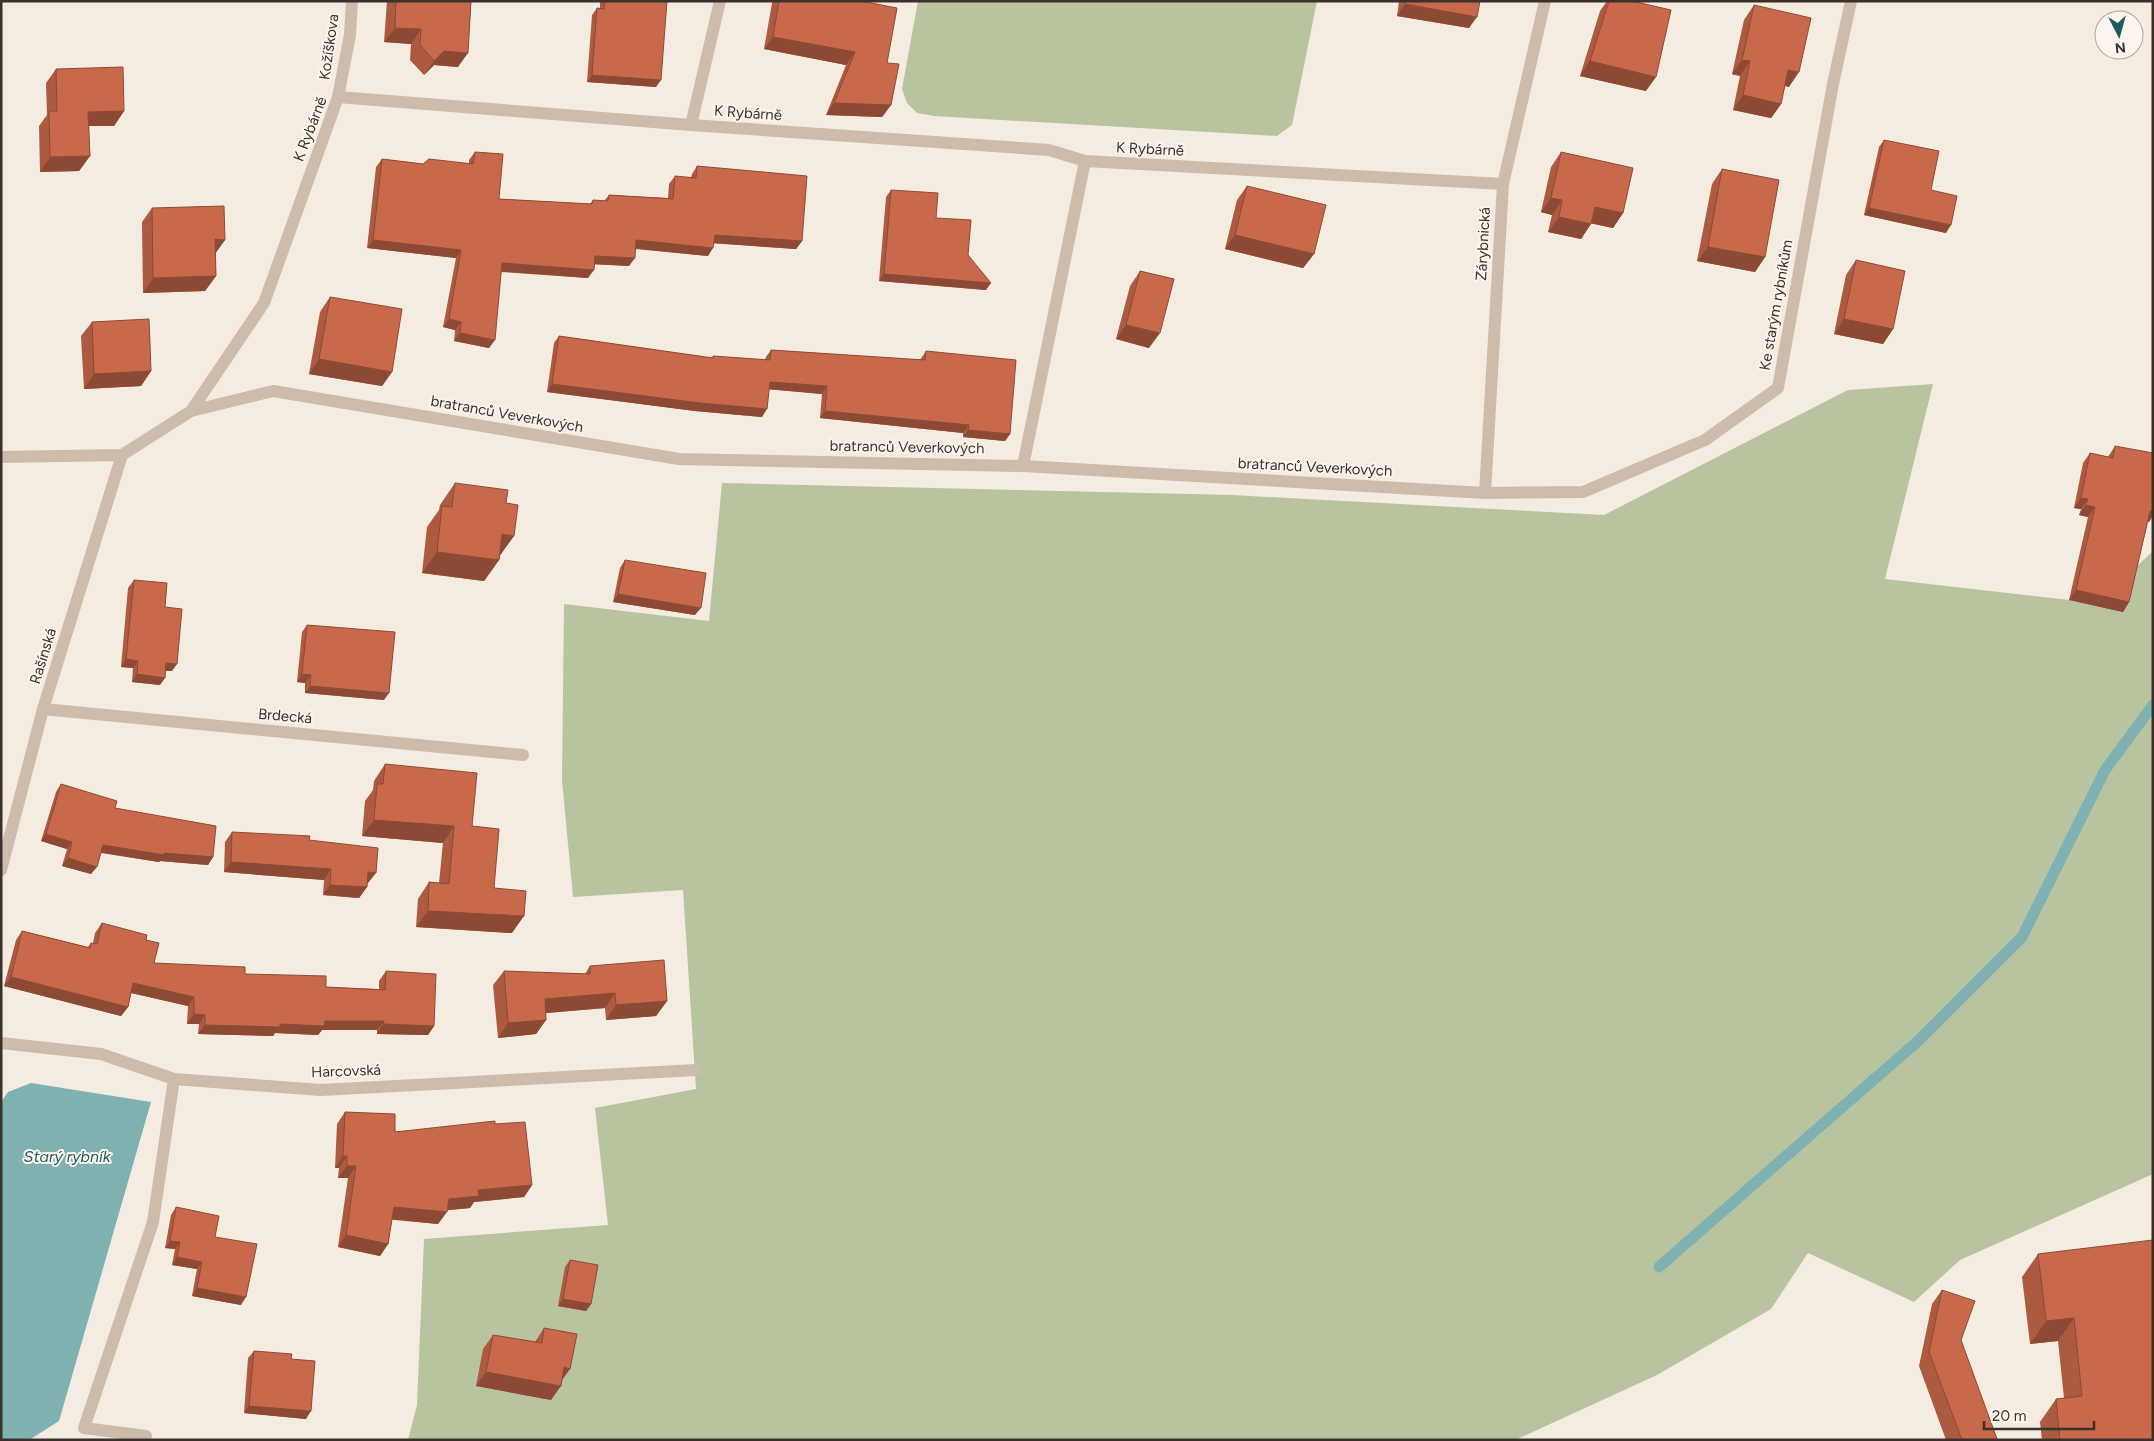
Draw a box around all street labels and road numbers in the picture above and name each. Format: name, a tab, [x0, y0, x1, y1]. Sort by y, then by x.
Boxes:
street label: Kožíškova	[315, 13, 343, 81]
street label: K Rybárně	[289, 94, 331, 164]
street label: K Rybárně	[713, 102, 783, 124]
street label: K Rybárně	[1116, 138, 1184, 160]
street label: Zárybnická	[1472, 207, 1494, 281]
street label: Ke starým rybníkům	[1756, 238, 1796, 372]
street label: bratranců Veverkových	[429, 392, 585, 436]
street label: bratranců Veverkových	[829, 437, 985, 457]
street label: bratranců Veverkových	[1237, 454, 1393, 480]
street label: Rašínská	[26, 626, 60, 686]
street label: Brdecká	[257, 705, 313, 727]
street label: Harcovská	[311, 1061, 381, 1081]

